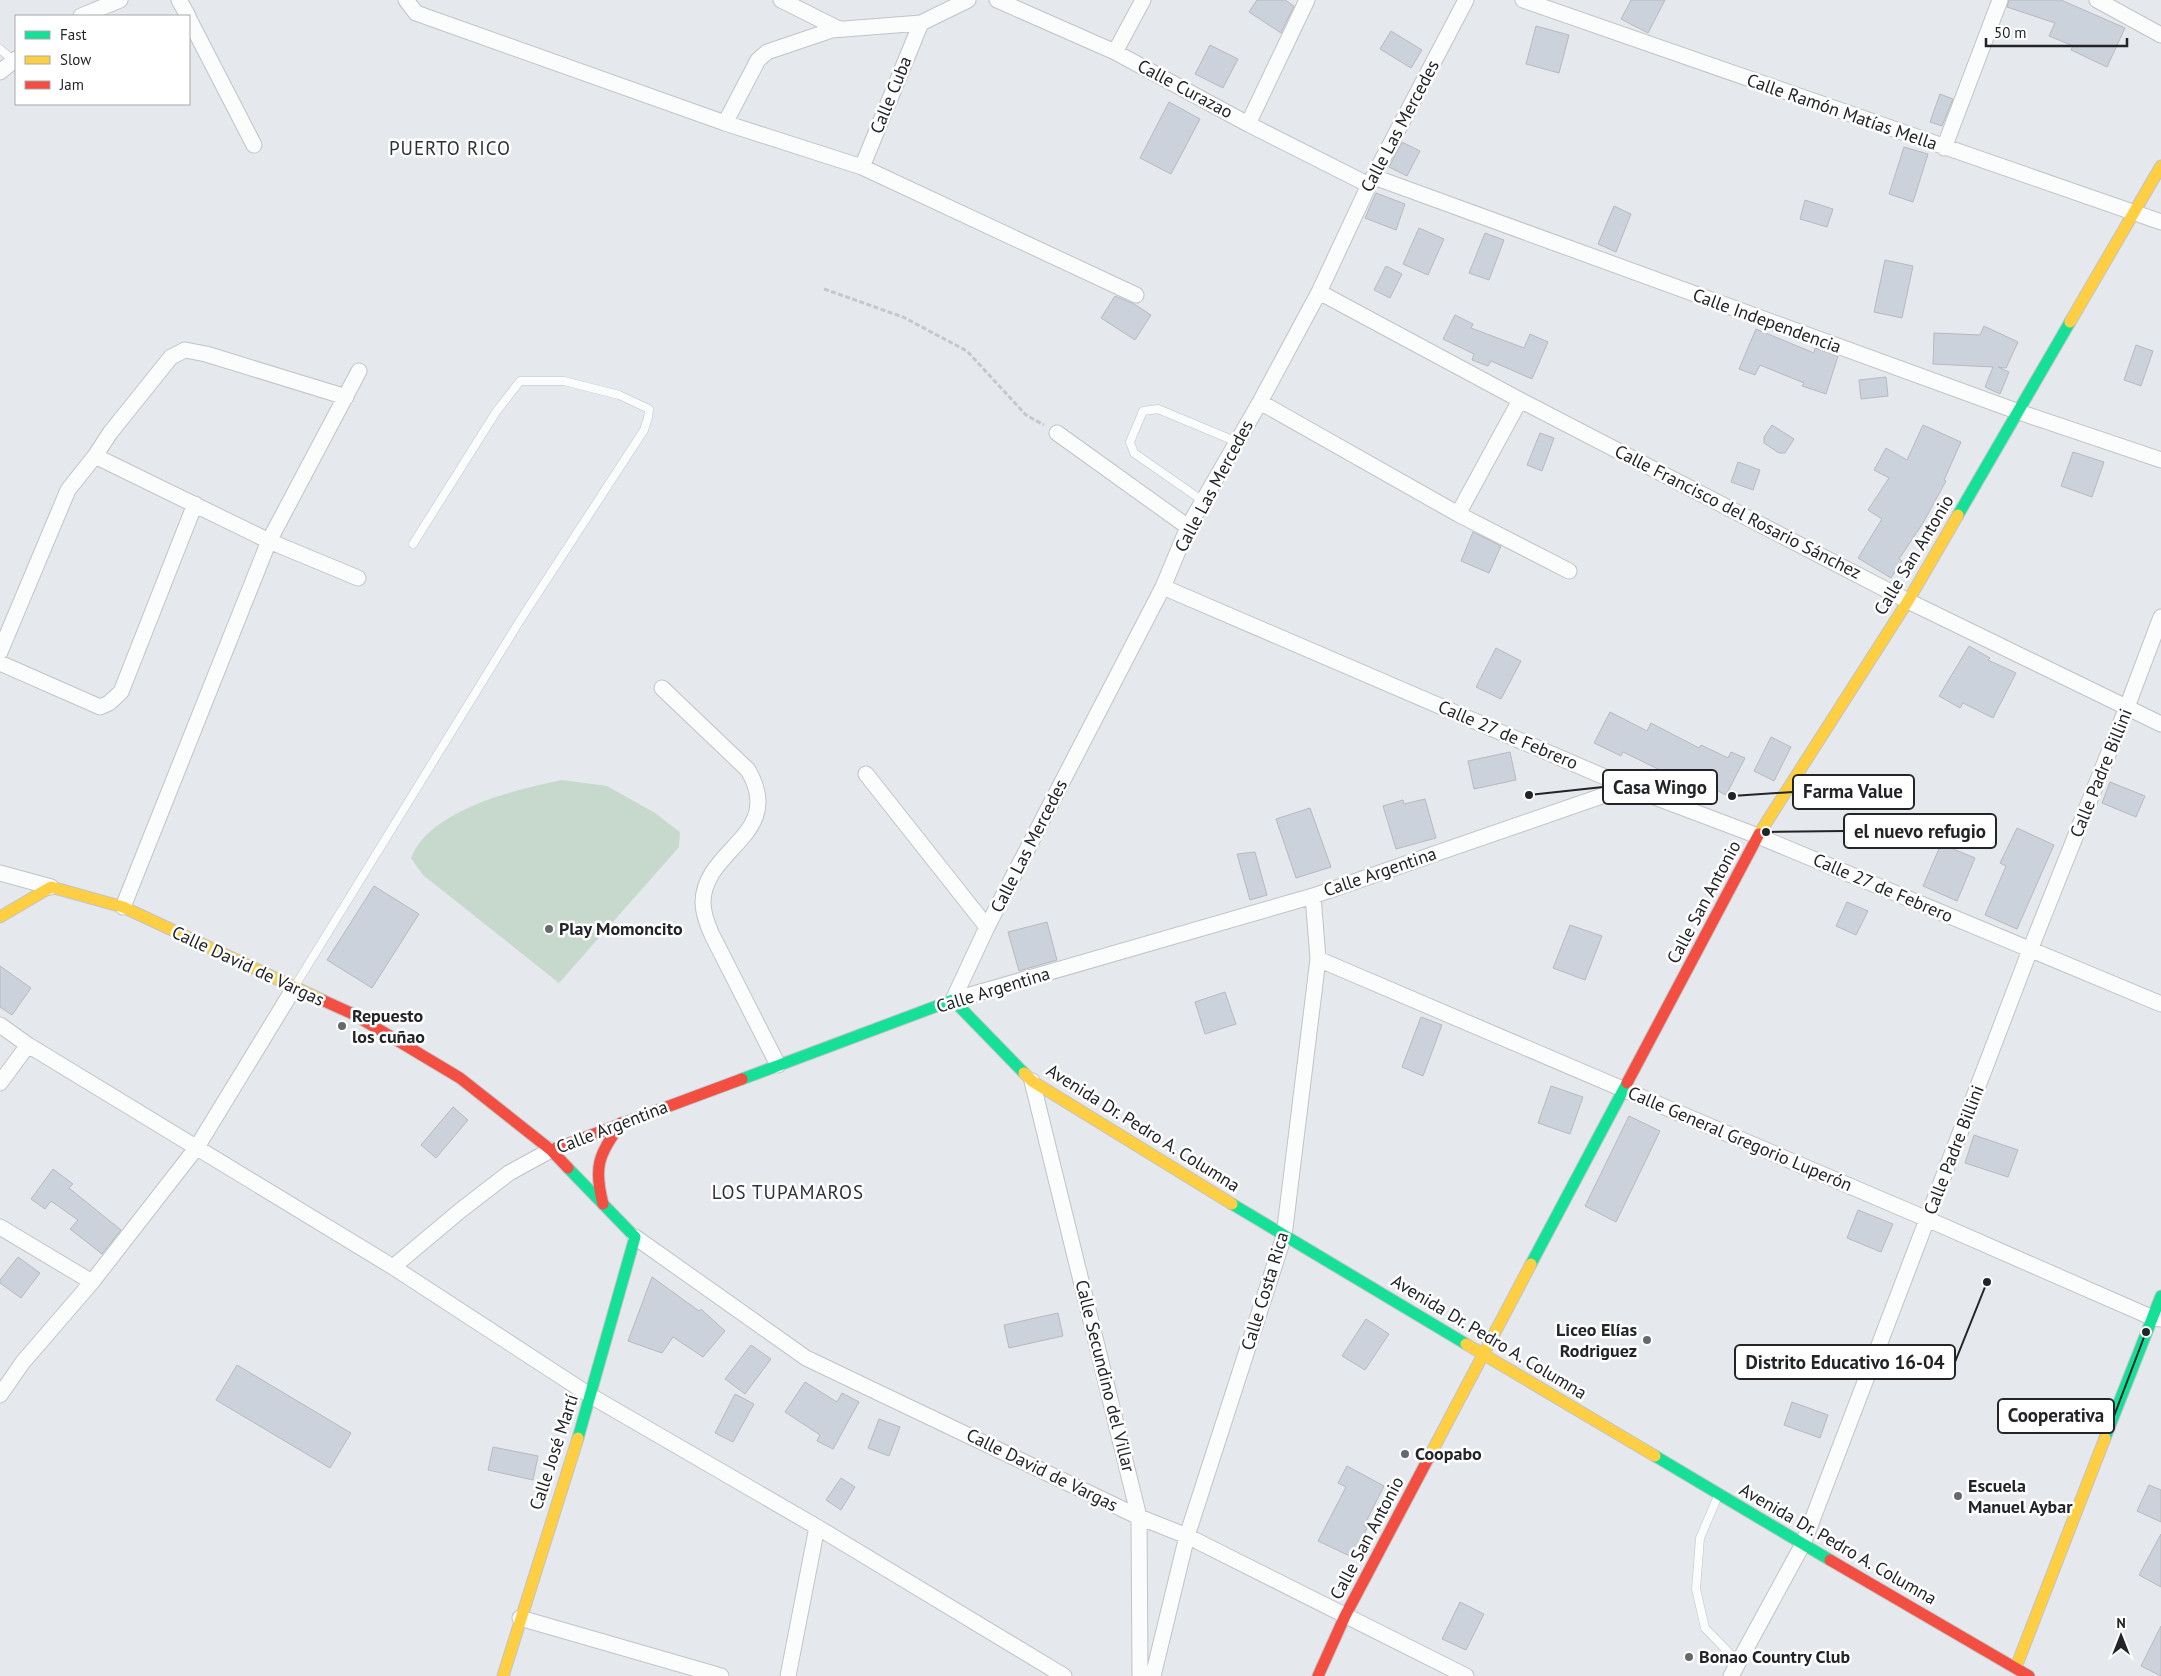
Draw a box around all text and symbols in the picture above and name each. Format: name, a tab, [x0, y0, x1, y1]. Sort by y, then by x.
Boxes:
legend	[15, 15, 190, 105]
scale bar	[1986, 15, 2127, 47]
text: 50 m	[1994, 23, 2027, 42]
text: Fast	[60, 25, 87, 44]
text: Slow	[60, 50, 91, 69]
street label: Calle Cuba	[865, 53, 916, 137]
street label: Calle Curazao	[1134, 54, 1237, 123]
street label: Calle Las Mercedes	[1355, 56, 1444, 196]
street label: Calle Ramón Matías Mella	[1744, 68, 1940, 155]
text: Jam	[59, 75, 84, 94]
district label: PUERTO RICO	[389, 136, 511, 160]
street label: Calle Independencia	[1690, 283, 1845, 358]
street label: Calle Las Mercedes	[1169, 416, 1258, 556]
street label: Calle Francisco del Rosario Sánchez	[1611, 439, 1865, 584]
street label: Calle San Antonio	[1869, 490, 1958, 619]
street label: Calle 27 de Febrero	[1435, 695, 1582, 774]
street label: Calle Padre Billini	[2064, 705, 2137, 841]
callout: Casa Wingo	[1603, 770, 1717, 804]
street label: Calle Las Mercedes	[985, 775, 1072, 916]
text: Casa Wingo	[1613, 775, 1707, 799]
callout: Farma Value	[1793, 775, 1914, 809]
text: Farma Value	[1803, 779, 1903, 803]
callout: el nuevo refugio	[1844, 814, 1996, 848]
text: el nuevo refugio	[1854, 819, 1986, 843]
street label: Calle San Antonio	[1661, 836, 1746, 967]
street label: Calle Argentina	[1320, 841, 1439, 902]
street label: Calle 27 de Febrero	[1810, 848, 1957, 927]
place label: Play Momoncito	[559, 917, 683, 940]
street label: Calle David de Vargas	[168, 920, 328, 1011]
marker: Play Momoncito	[543, 923, 555, 935]
street label: Calle Argentina	[933, 961, 1053, 1018]
place label: Repuesto los cuñao	[352, 1004, 425, 1048]
marker: Repuesto los cuñao	[336, 1020, 348, 1032]
street label: Avenida Dr. Pedro A. Columna	[1042, 1059, 1244, 1197]
street label: Calle General Gregorio Luperón	[1625, 1081, 1856, 1196]
street label: Calle Padre Billini	[1918, 1082, 1989, 1218]
street label: Calle Argentina	[553, 1095, 671, 1158]
district label: LOS TUPAMAROS	[712, 1180, 864, 1204]
street label: Calle Costa Rica	[1236, 1229, 1293, 1353]
street label: Avenida Dr. Pedro A. Columna	[1387, 1269, 1591, 1404]
street label: Calle Secundino del Villar	[1070, 1277, 1141, 1474]
place label: Liceo Elías Rodriguez	[1556, 1318, 1637, 1362]
marker: Liceo Elías Rodriguez	[1641, 1334, 1653, 1346]
callout: Distrito Educativo 16-04	[1735, 1345, 1955, 1379]
text: Distrito Educativo 16-04	[1745, 1350, 1945, 1374]
street label: Calle José Martí	[524, 1391, 583, 1513]
callout: Cooperativa	[1998, 1399, 2114, 1433]
text: Cooperativa	[2008, 1403, 2104, 1427]
street label: Calle David de Vargas	[963, 1423, 1122, 1516]
place label: Coopabo	[1415, 1442, 1482, 1465]
marker: Coopabo	[1399, 1448, 1411, 1460]
street label: Calle San Antonio	[1324, 1472, 1409, 1603]
place label: Escuela Manuel Aybar	[1968, 1474, 2073, 1518]
street label: Avenida Dr. Pedro A. Columna	[1736, 1478, 1941, 1609]
marker: Escuela Manuel Aybar	[1952, 1490, 1964, 1502]
north arrow	[2096, 1611, 2146, 1661]
text: N	[2116, 1614, 2126, 1632]
place label: Bonao Country Club	[1699, 1645, 1851, 1668]
marker: Bonao Country Club	[1683, 1651, 1695, 1663]

